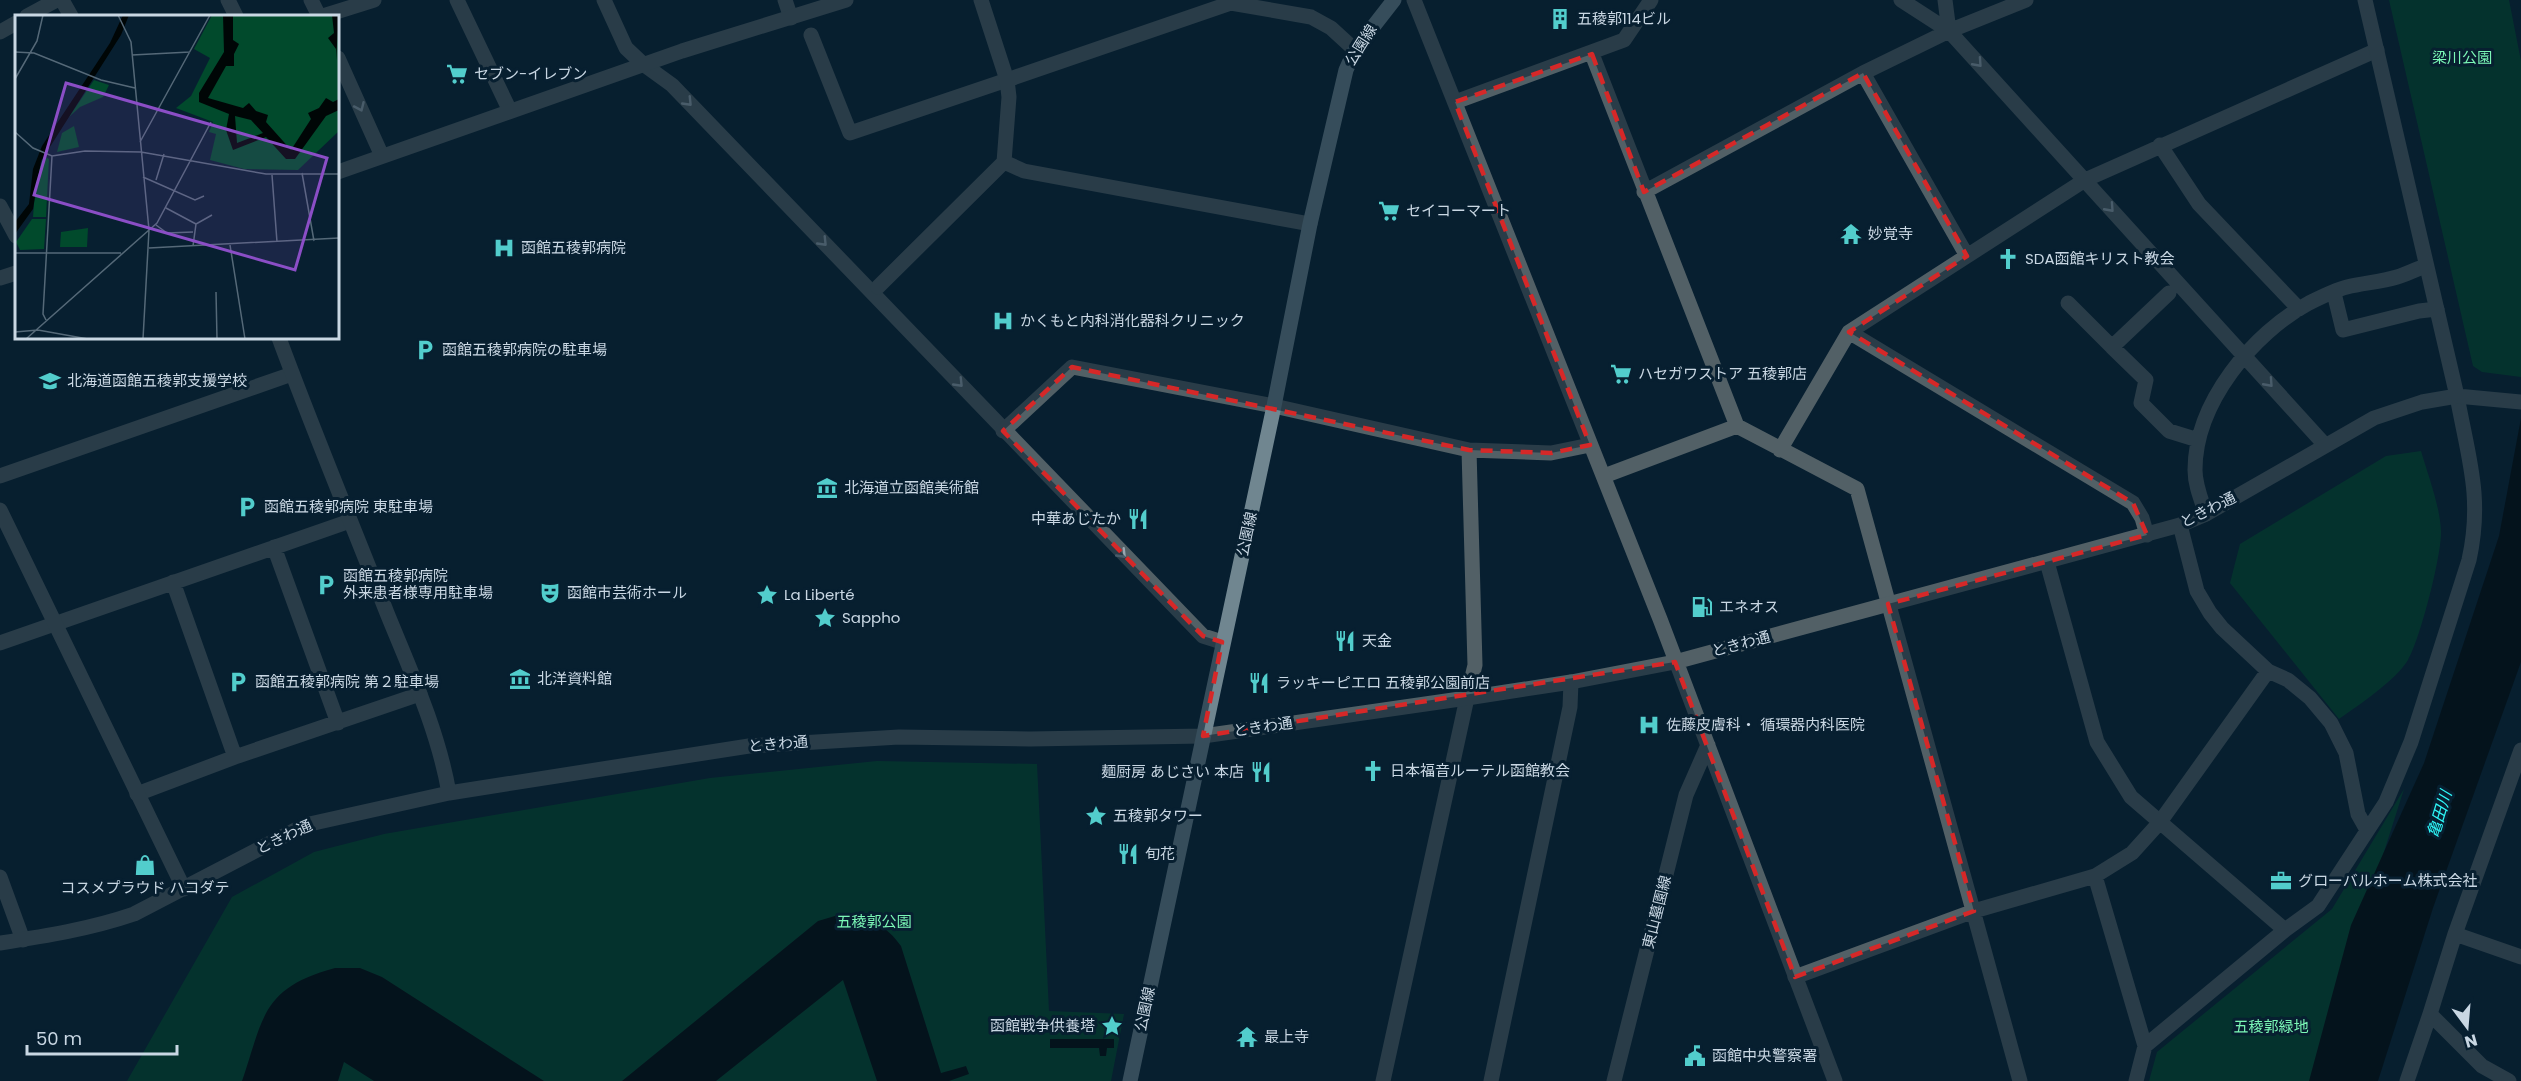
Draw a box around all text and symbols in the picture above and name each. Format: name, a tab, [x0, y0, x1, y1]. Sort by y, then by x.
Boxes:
building icon: 五稜郭114ビル	[1548, 7, 1572, 31]
place label: 五稜郭114ビル	[1577, 8, 1671, 29]
inset map	[15, 15, 339, 339]
street label: 公園線	[1340, 20, 1381, 69]
park label: 梁川公園	[2432, 47, 2492, 68]
one-way arrow	[1971, 56, 1982, 67]
supermarket icon: セブン-イレブン	[445, 62, 469, 86]
place label: セブン-イレブン	[474, 63, 587, 84]
one-way arrow	[681, 95, 692, 105]
one-way arrow	[352, 100, 364, 111]
supermarket icon: セイコーマート	[1377, 199, 1401, 223]
place label: セイコーマート	[1406, 200, 1511, 221]
one-way arrow	[2103, 201, 2114, 211]
temple icon: 妙覚寺	[1839, 222, 1863, 246]
place label: 妙覚寺	[1868, 223, 1913, 244]
one-way arrow	[816, 235, 827, 246]
hospital icon: 函館五稜郭病院	[492, 236, 516, 260]
place label: 函館五稜郭病院	[521, 237, 626, 258]
church icon: SDA函館キリスト教会	[1996, 247, 2020, 271]
place label: SDA函館キリスト教会	[2025, 248, 2175, 269]
hospital icon: かくもと内科消化器科クリニック	[991, 309, 1015, 333]
place label: かくもと内科消化器科クリニック	[1020, 310, 1245, 331]
parking icon: 函館五稜郭病院の駐車場	[413, 338, 437, 362]
place label: 函館五稜郭病院の駐車場	[442, 339, 607, 360]
supermarket icon: ハセガワストア 五稜郭店	[1609, 362, 1633, 386]
place label: ハセガワストア 五稜郭店	[1638, 363, 1807, 384]
school or university icon: 北海道函館五稜郭支援学校	[38, 369, 62, 393]
place label: 北海道函館五稜郭支援学校	[67, 370, 247, 391]
one-way arrow	[951, 375, 962, 386]
one-way arrow	[2262, 376, 2273, 387]
museum icon: 北海道立函館美術館	[815, 476, 839, 500]
place label: 北海道立函館美術館	[844, 477, 979, 498]
street label: ときわ通	[2176, 487, 2239, 533]
parking icon: 函館五稜郭病院 東駐車場	[235, 495, 259, 519]
place label: 函館五稜郭病院 東駐車場	[264, 496, 433, 517]
restaurant icon: 中華あじたか	[1126, 507, 1150, 531]
place label: 中華あじたか	[1031, 508, 1121, 529]
street label: 公園線	[1232, 510, 1261, 558]
one-way arrow	[1115, 546, 1126, 557]
place label: 函館五稜郭病院 外来患者様専用駐車場	[343, 565, 493, 603]
parking icon: 函館五稜郭病院 外来患者様専用駐車場	[314, 573, 338, 597]
theatre icon: 函館市芸術ホール	[538, 581, 562, 605]
place label: 函館市芸術ホール	[567, 582, 687, 603]
place icon: La Liberté	[755, 583, 779, 607]
place label: La Liberté	[784, 584, 855, 605]
fuel station icon: エネオス	[1690, 595, 1714, 619]
place label: エネオス	[1719, 596, 1779, 617]
place icon: Sappho	[813, 606, 837, 630]
place label: Sappho	[842, 607, 900, 628]
street label: ときわ通	[1709, 626, 1773, 661]
restaurant icon: 天金	[1333, 629, 1357, 653]
place label: 天金	[1362, 630, 1392, 651]
museum icon: 北洋資料館	[508, 667, 532, 691]
place label: 北洋資料館	[537, 668, 612, 689]
parking icon: 函館五稜郭病院 第２駐車場	[226, 670, 250, 694]
place label: 函館五稜郭病院 第２駐車場	[255, 671, 439, 692]
restaurant icon: ラッキーピエロ 五稜郭公園前店	[1247, 671, 1271, 695]
place label: ラッキーピエロ 五稜郭公園前店	[1276, 672, 1490, 693]
street label: ときわ通	[1232, 712, 1294, 741]
hospital icon: 佐藤皮膚科・ 循環器内科医院	[1637, 713, 1661, 737]
place label: 佐藤皮膚科・ 循環器内科医院	[1666, 714, 1865, 735]
street label: ときわ通	[747, 730, 809, 757]
church icon: 日本福音ルーテル函館教会	[1361, 759, 1385, 783]
restaurant icon: 麺厨房 あじさい 本店	[1249, 760, 1273, 784]
place label: 日本福音ルーテル函館教会	[1390, 760, 1570, 781]
place label: 麺厨房 あじさい 本店	[1101, 761, 1244, 782]
water label: 亀田川	[2421, 786, 2458, 840]
place icon: 五稜郭タワー	[1084, 804, 1108, 828]
place label: 五稜郭タワー	[1113, 805, 1203, 826]
street label: ときわ通	[252, 814, 315, 859]
restaurant icon: 旬花	[1116, 842, 1140, 866]
place label: 旬花	[1145, 843, 1175, 864]
shop icon: コスメプラウド ハコダテ	[133, 853, 157, 877]
office icon: グローバルホーム株式会社	[2269, 869, 2293, 893]
place label: グローバルホーム株式会社	[2298, 870, 2477, 891]
street label: 東山墓園線	[1637, 873, 1676, 951]
place label: コスメプラウド ハコダテ	[60, 877, 230, 898]
park label: 五稜郭公園	[836, 911, 912, 932]
street label: 公園線	[1130, 985, 1159, 1033]
north arrow	[2437, 997, 2497, 1057]
place icon: 函館戦争供養塔	[1100, 1014, 1124, 1038]
place label: 函館戦争供養塔	[990, 1015, 1095, 1036]
park label: 五稜郭緑地	[2233, 1016, 2309, 1037]
scale bar	[27, 1018, 177, 1056]
temple icon: 最上寺	[1235, 1025, 1259, 1049]
text: 50 m	[36, 1026, 82, 1051]
place label: 最上寺	[1264, 1026, 1309, 1047]
text: N	[2462, 1028, 2480, 1054]
public building icon: 函館中央警察署	[1683, 1044, 1707, 1068]
place label: 函館中央警察署	[1712, 1045, 1817, 1066]

